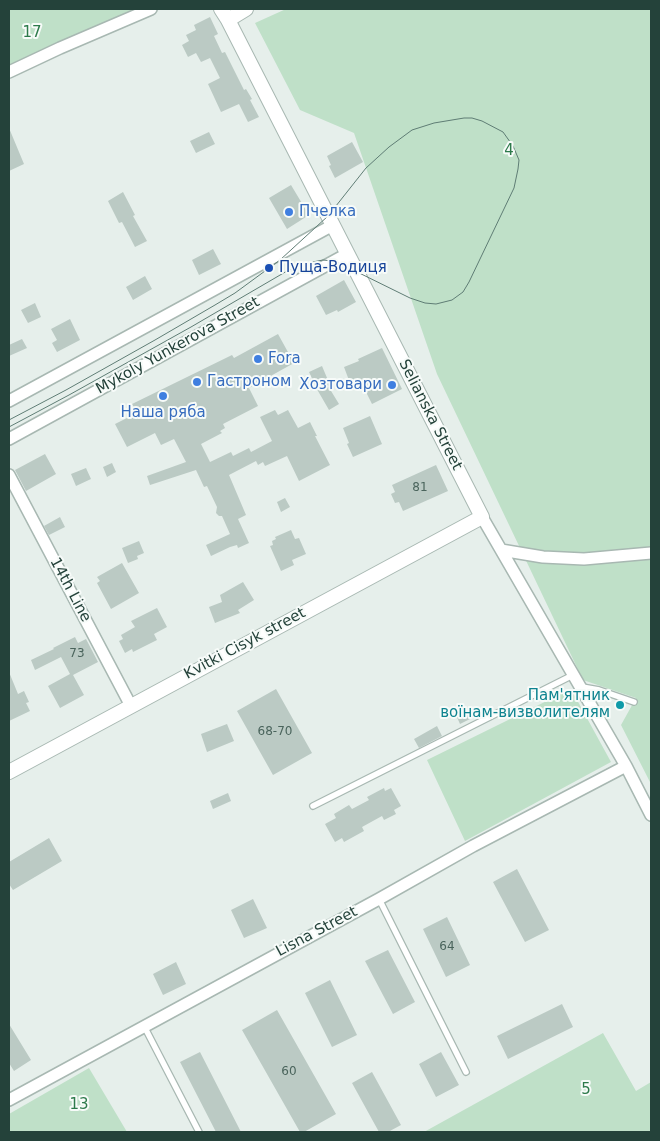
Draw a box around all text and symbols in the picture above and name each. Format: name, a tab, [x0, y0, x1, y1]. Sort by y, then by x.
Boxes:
park label: 17	[22, 24, 42, 42]
park label: 4	[504, 142, 514, 160]
place label: Пчелка	[299, 203, 356, 221]
marker: Пчелка	[283, 206, 295, 218]
place label: Пуща-Водиця	[279, 259, 387, 277]
marker: Пуща-Водиця	[263, 262, 275, 274]
street label: Mykoly Yunkerova Street	[93, 293, 263, 399]
place label: Fora	[268, 350, 301, 368]
marker: Fora	[252, 353, 264, 365]
street label: Selianska Street	[394, 357, 466, 473]
place label: Гастроном	[207, 373, 291, 391]
marker: Гастроном	[191, 376, 203, 388]
place label: Хозтовари	[299, 376, 382, 394]
marker: Хозтовари	[386, 379, 398, 391]
marker: Наша ряба	[157, 390, 169, 402]
place label: Наша ряба	[120, 404, 206, 422]
house number: 81	[412, 481, 428, 495]
street label: 14th Line	[46, 555, 94, 625]
street label: Kvitki Cisyk street	[181, 604, 309, 684]
house number: 73	[69, 647, 85, 661]
place label: Пам'ятник воїнам-визволителям	[440, 687, 610, 722]
marker: Пам'ятник воїнам-визволителям	[614, 699, 626, 711]
house number: 68-70	[258, 725, 292, 739]
street label: Lisna Street	[273, 903, 361, 961]
house number: 64	[439, 940, 455, 954]
house number: 60	[281, 1065, 297, 1079]
park label: 5	[581, 1081, 591, 1099]
park label: 13	[69, 1096, 89, 1114]

